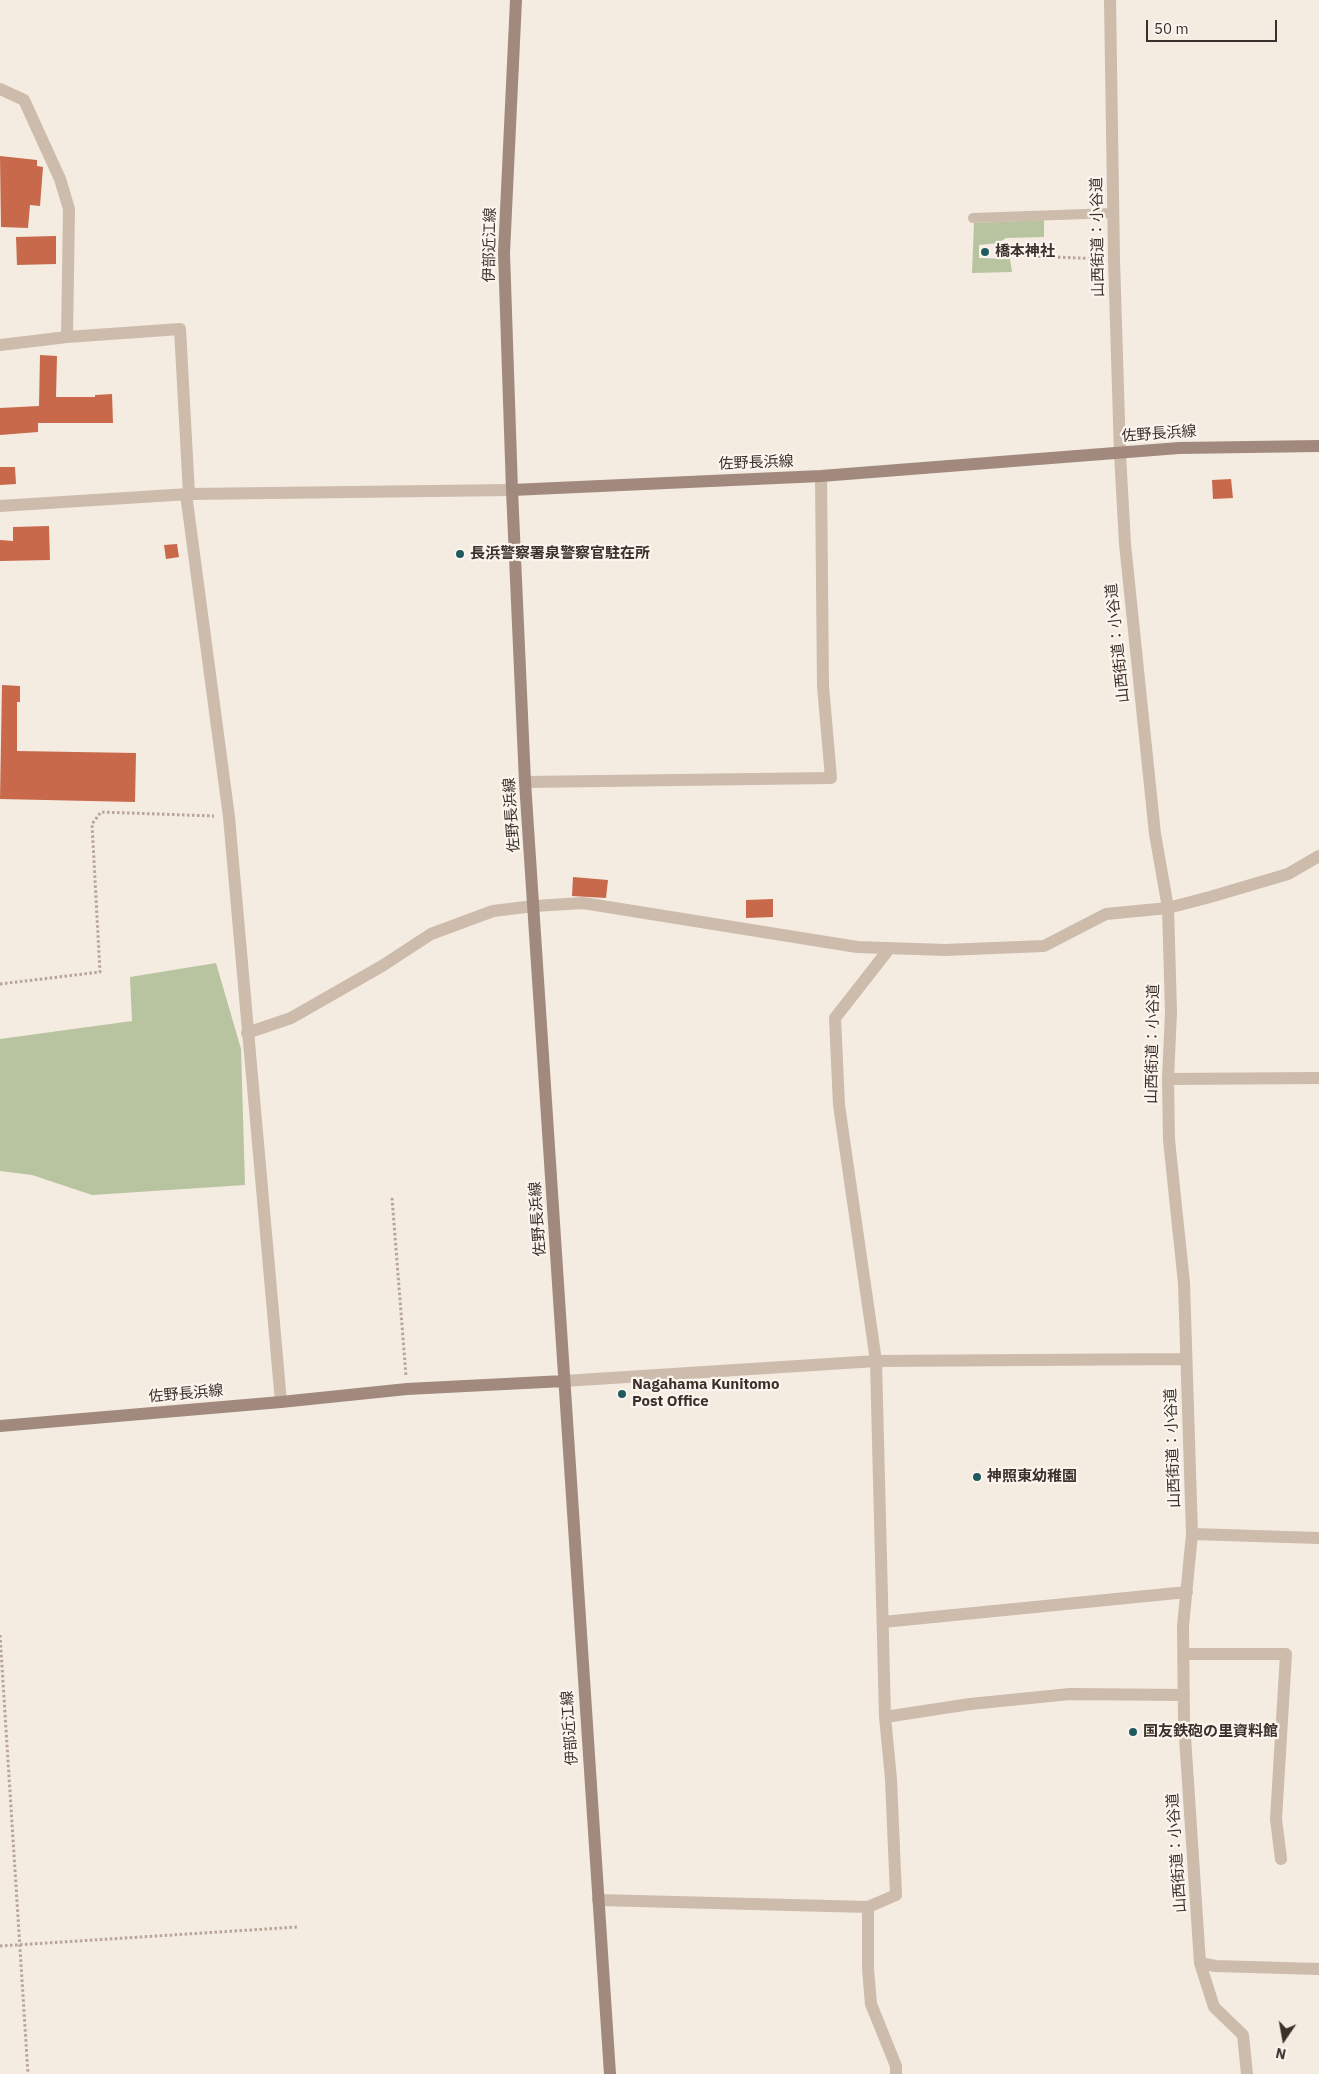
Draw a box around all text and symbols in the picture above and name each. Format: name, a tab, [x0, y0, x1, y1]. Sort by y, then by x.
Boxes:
scale bar	[1149, 10, 1280, 42]
text: 50 m	[1154, 19, 1189, 38]
street label: 山西街道：小谷道	[1088, 177, 1108, 297]
street label: 伊部近江線	[480, 207, 500, 283]
place label: 橋本神社	[995, 243, 1055, 261]
marker: 橋本神社	[979, 246, 991, 258]
street label: 佐野長浜線	[1121, 422, 1197, 446]
street label: 佐野長浜線	[718, 453, 794, 473]
place label: 長浜警察署泉警察官駐在所	[470, 545, 650, 563]
marker: 長浜警察署泉警察官駐在所	[454, 548, 466, 560]
street label: 山西街道：小谷道	[1103, 582, 1133, 704]
street label: 佐野長浜線	[500, 777, 524, 853]
street label: 山西街道：小谷道	[1143, 984, 1163, 1104]
street label: 佐野長浜線	[526, 1181, 550, 1257]
place label: Nagahama Kunitomo Post Office	[632, 1376, 779, 1411]
street label: 佐野長浜線	[148, 1382, 224, 1406]
marker: Nagahama Kunitomo Post Office	[616, 1388, 628, 1400]
street label: 山西街道：小谷道	[1162, 1388, 1184, 1508]
place label: 神照東幼稚園	[987, 1468, 1077, 1486]
marker: 神照東幼稚園	[971, 1471, 983, 1483]
street label: 伊部近江線	[558, 1690, 582, 1766]
place label: 国友鉄砲の里資料館	[1143, 1723, 1278, 1741]
marker: 国友鉄砲の里資料館	[1127, 1726, 1139, 1738]
street label: 山西街道：小谷道	[1164, 1793, 1190, 1913]
north arrow	[1259, 2014, 1309, 2064]
text: N	[1274, 2044, 1288, 2064]

